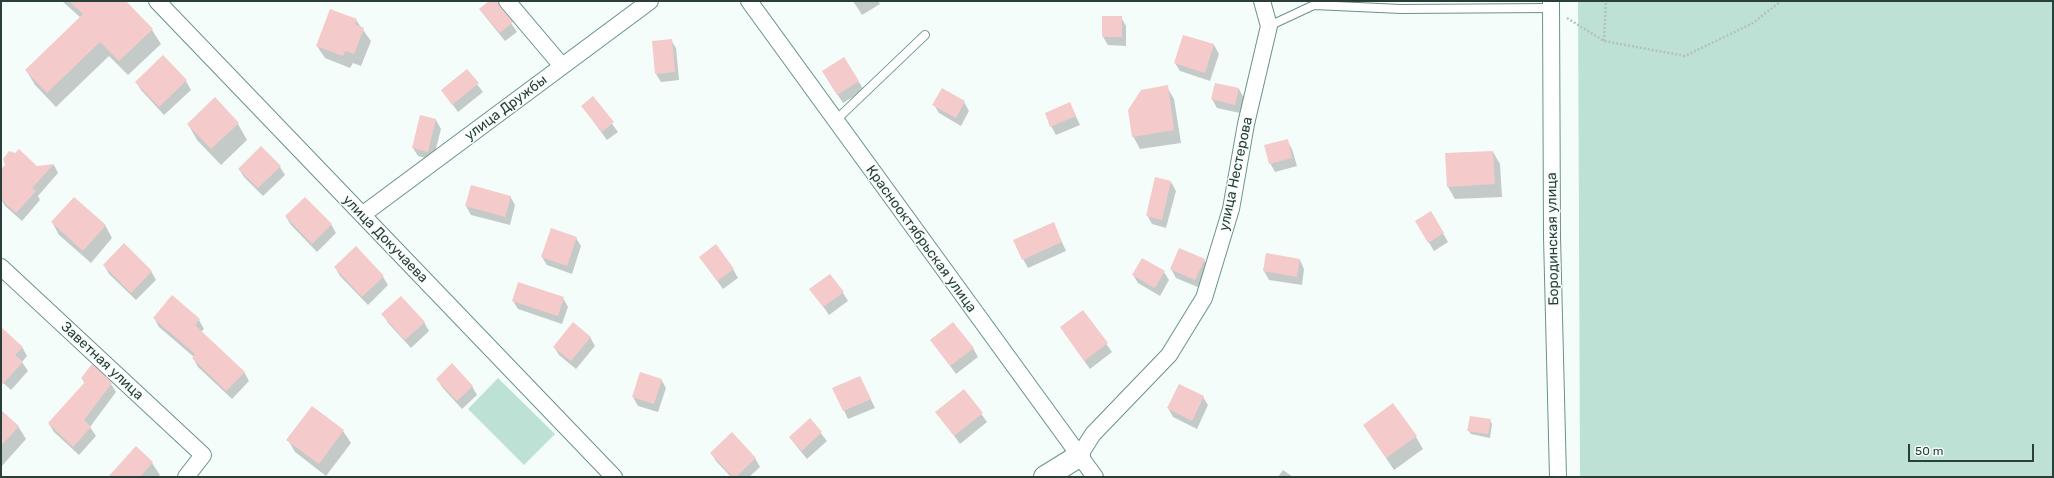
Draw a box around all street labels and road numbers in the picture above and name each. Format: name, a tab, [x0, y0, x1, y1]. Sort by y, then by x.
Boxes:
street label: улица Дружбы	[462, 72, 550, 144]
street label: улица Нестерова	[1216, 115, 1256, 233]
street label: Краснооктябрьская улица	[862, 162, 980, 316]
street label: Бородинская улица	[1543, 172, 1563, 306]
street label: улица Докучаева	[339, 192, 431, 286]
street label: Заветная улица	[57, 318, 147, 404]

